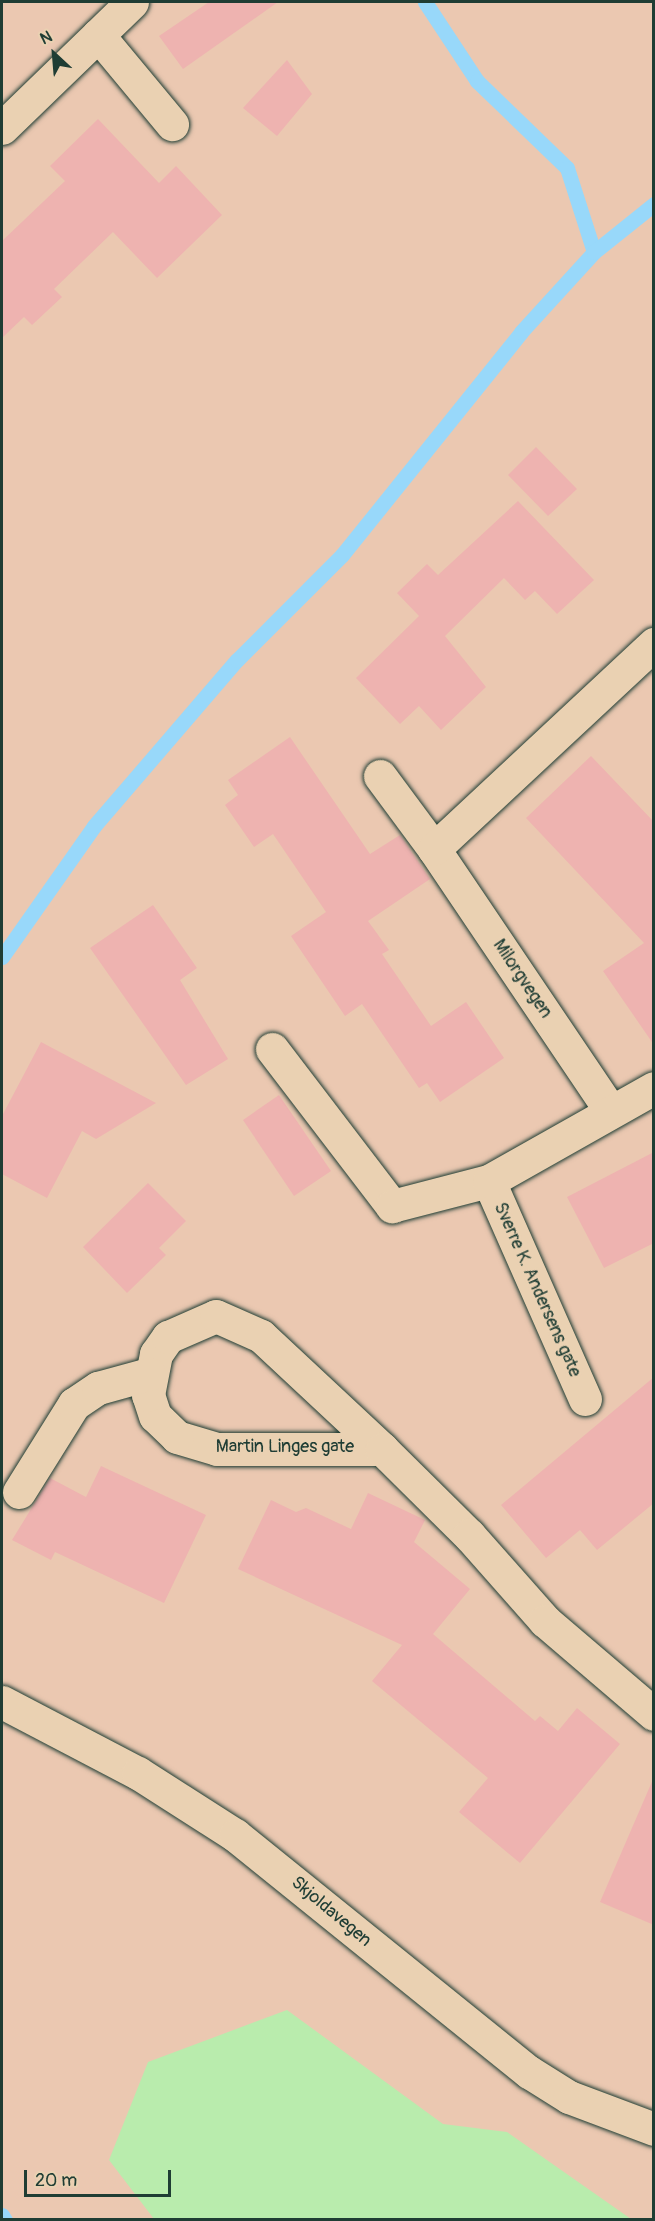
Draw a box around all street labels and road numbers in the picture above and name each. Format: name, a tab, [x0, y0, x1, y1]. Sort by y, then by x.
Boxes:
street label: Milorgvegen	[488, 936, 556, 1022]
street label: Sverre K. Andersens gate	[489, 1199, 585, 1381]
street label: Martin Linges gate	[216, 1436, 354, 1458]
street label: Skjoldavegen	[287, 1872, 375, 1952]

